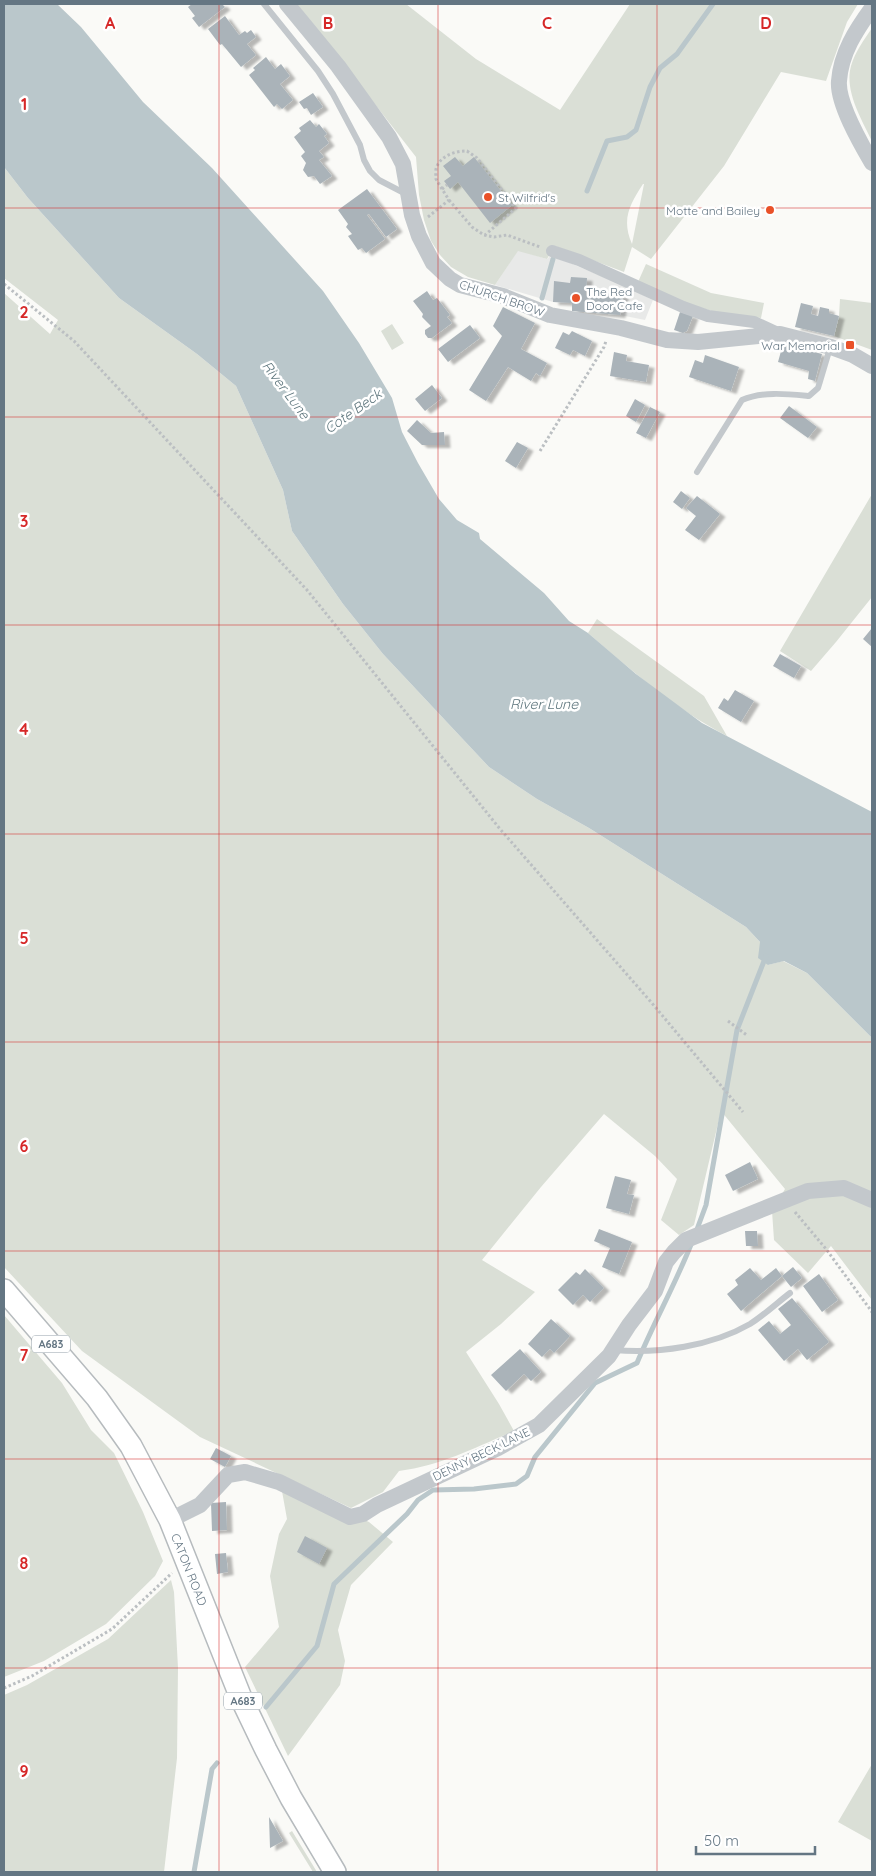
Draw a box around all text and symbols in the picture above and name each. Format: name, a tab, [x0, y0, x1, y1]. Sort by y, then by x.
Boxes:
text: A	[105, 13, 116, 33]
text: B	[323, 13, 333, 33]
text: C	[542, 13, 552, 33]
text: D	[760, 13, 772, 33]
text: 1	[21, 94, 27, 114]
place label: St Wilfrid's	[498, 190, 556, 205]
marker: St Wilfrid's	[482, 191, 494, 203]
place label: Motte and Bailey	[666, 203, 760, 218]
marker: Motte and Bailey	[764, 204, 776, 216]
street label: CHURCH BROW	[457, 276, 547, 320]
place label: The Red Door Cafe	[586, 284, 643, 313]
marker: The Red Door Cafe	[570, 292, 582, 304]
text: 2	[19, 302, 29, 322]
place label: War Memorial	[761, 338, 840, 353]
marker: War Memorial	[844, 339, 856, 351]
water label: River Lune	[258, 357, 314, 424]
water label: Cote Beck	[321, 384, 386, 437]
text: 3	[20, 511, 28, 531]
water label: River Lune	[510, 695, 579, 713]
text: 4	[19, 719, 29, 739]
text: 5	[19, 928, 29, 948]
text: 6	[20, 1136, 29, 1156]
road number: A683	[32, 1336, 70, 1352]
text: 7	[20, 1345, 29, 1365]
street label: DENNY BECK LANE	[430, 1424, 532, 1484]
street label: CATON ROAD	[168, 1531, 211, 1608]
text: 8	[20, 1553, 29, 1573]
road number: A683	[224, 1692, 262, 1710]
text: 9	[19, 1761, 29, 1781]
scale bar	[696, 1824, 815, 1856]
text: 50 m	[704, 1831, 739, 1850]

